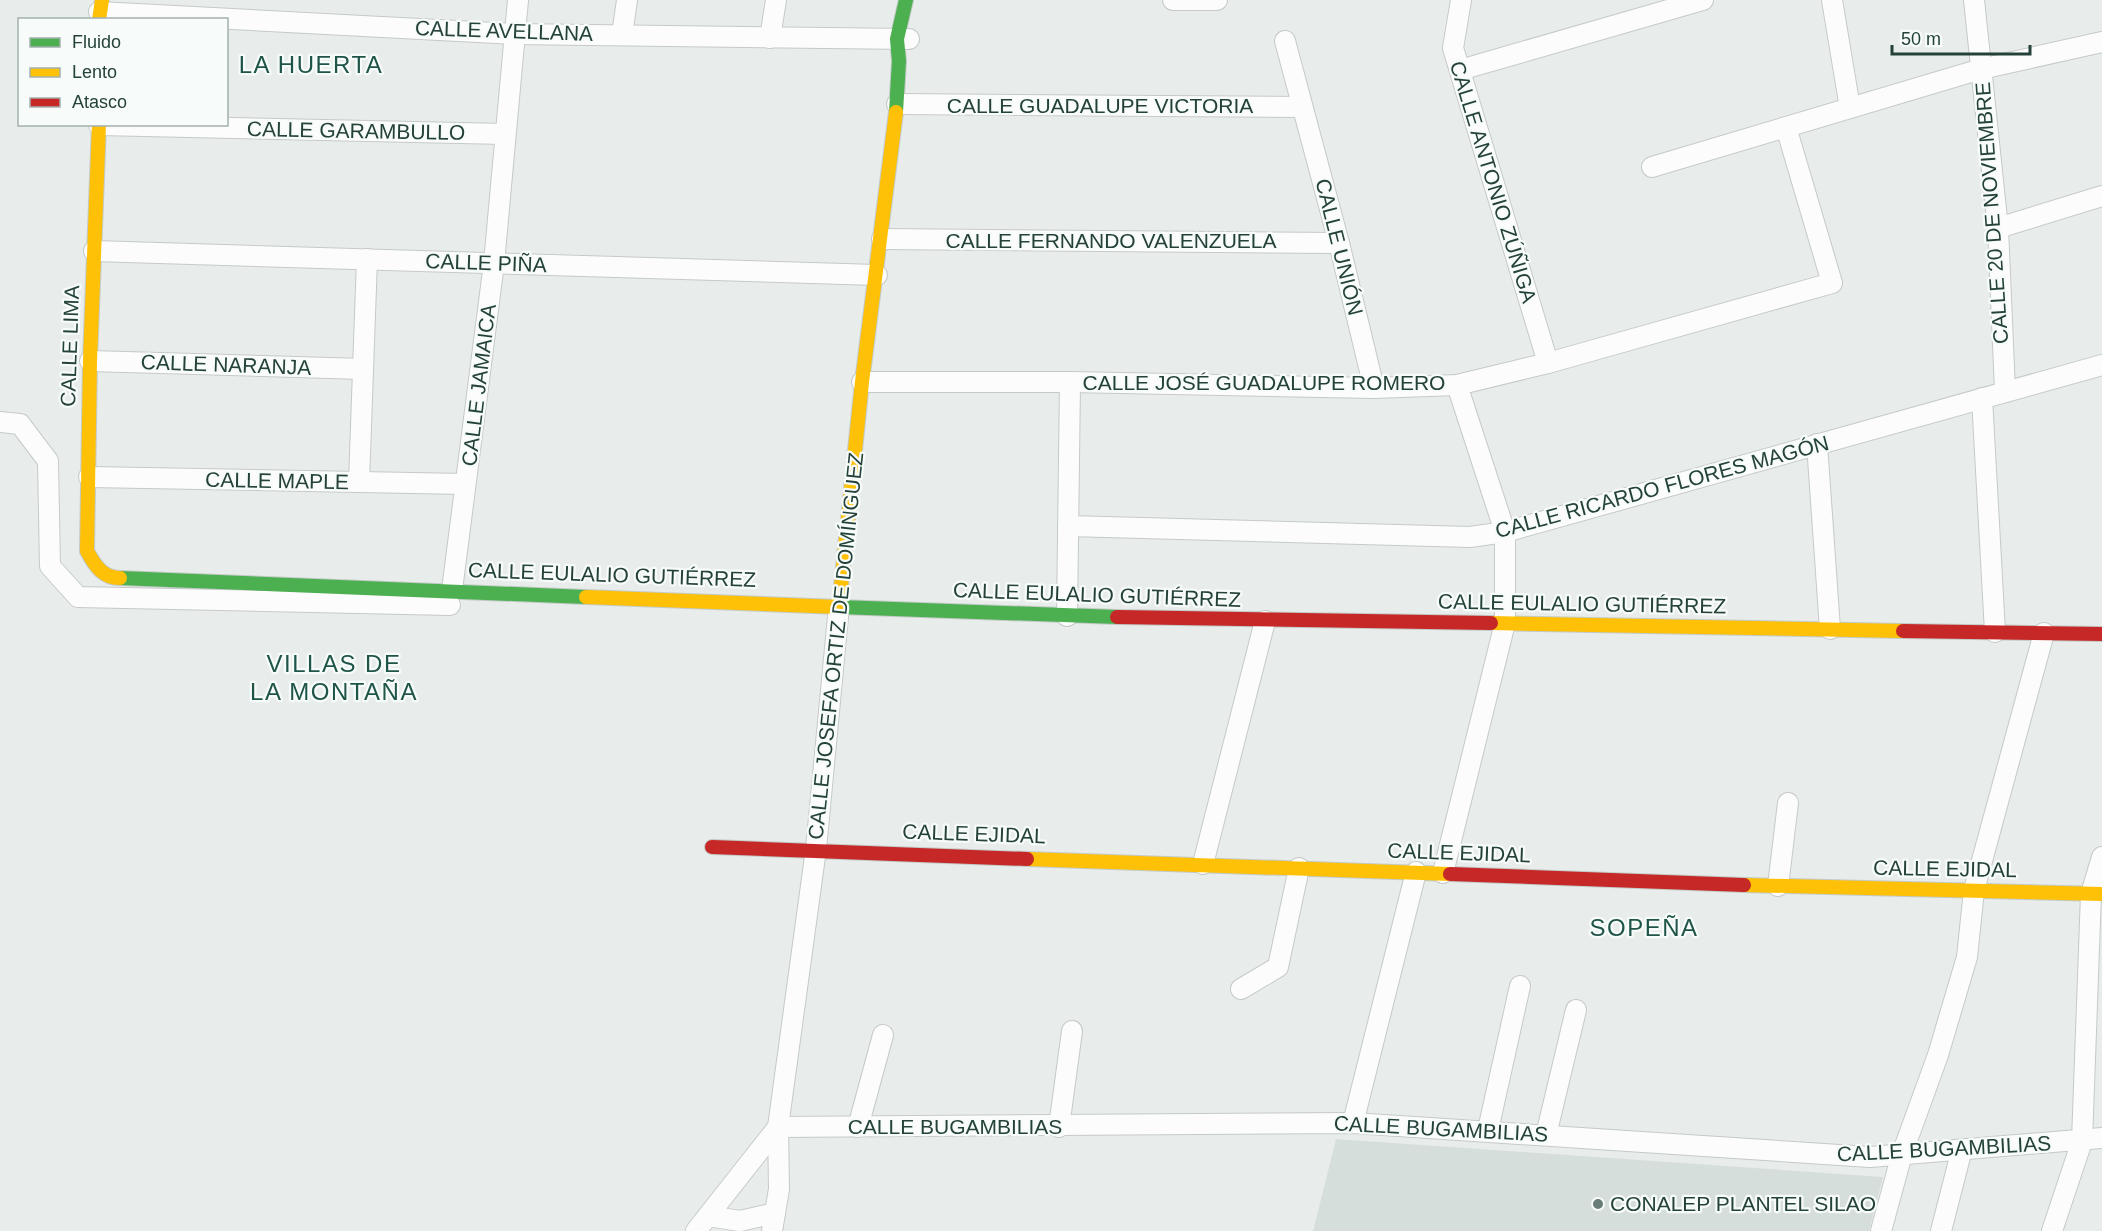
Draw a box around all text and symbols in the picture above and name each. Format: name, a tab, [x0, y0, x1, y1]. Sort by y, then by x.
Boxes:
street label: CALLE AVELLANA	[415, 16, 593, 45]
legend	[18, 18, 228, 126]
scale bar	[1892, 18, 2030, 56]
text: 50 m	[1901, 29, 1941, 49]
text: Fluido	[72, 32, 121, 52]
district label: LA HUERTA	[239, 51, 383, 78]
street label: CALLE ANTONIO ZÚÑIGA	[1446, 58, 1541, 306]
text: Lento	[72, 62, 117, 82]
street label: CALLE 20 DE NOVIEMBRE	[1971, 81, 2012, 345]
text: Atasco	[72, 92, 127, 112]
street label: CALLE GUADALUPE VICTORIA	[947, 94, 1253, 117]
street label: CALLE GARAMBULLO	[247, 117, 465, 144]
street label: CALLE UNIÓN	[1311, 176, 1368, 318]
street label: CALLE FERNANDO VALENZUELA	[945, 229, 1277, 252]
street label: CALLE PIÑA	[425, 249, 547, 276]
street label: CALLE LIMA	[56, 285, 83, 407]
street label: CALLE JAMAICA	[457, 302, 500, 467]
street label: CALLE NARANJA	[140, 350, 312, 379]
street label: CALLE JOSÉ GUADALUPE ROMERO	[1083, 371, 1445, 394]
street label: CALLE RICARDO FLORES MAGÓN	[1493, 431, 1831, 542]
street label: CALLE JOSEFA ORTIZ DE DOMÍNGUEZ	[804, 451, 867, 841]
street label: CALLE MAPLE	[205, 468, 349, 493]
street label: CALLE EULALIO GUTIÉRREZ	[468, 558, 757, 591]
street label: CALLE EULALIO GUTIÉRREZ	[953, 578, 1242, 611]
street label: CALLE EULALIO GUTIÉRREZ	[1438, 589, 1726, 618]
district label: VILLAS DE LA MONTAÑA	[250, 650, 418, 705]
street label: CALLE EJIDAL	[902, 820, 1046, 847]
street label: CALLE EJIDAL	[1387, 839, 1531, 866]
street label: CALLE EJIDAL	[1873, 856, 2017, 881]
district label: SOPEÑA	[1589, 914, 1699, 941]
street label: CALLE BUGAMBILIAS	[1333, 1111, 1549, 1146]
street label: CALLE BUGAMBILIAS	[848, 1115, 1062, 1138]
street label: CALLE BUGAMBILIAS	[1836, 1131, 2052, 1166]
place label: CONALEP PLANTEL SILAO	[1610, 1192, 1876, 1215]
marker: CONALEP PLANTEL SILAO	[1591, 1197, 1605, 1211]

